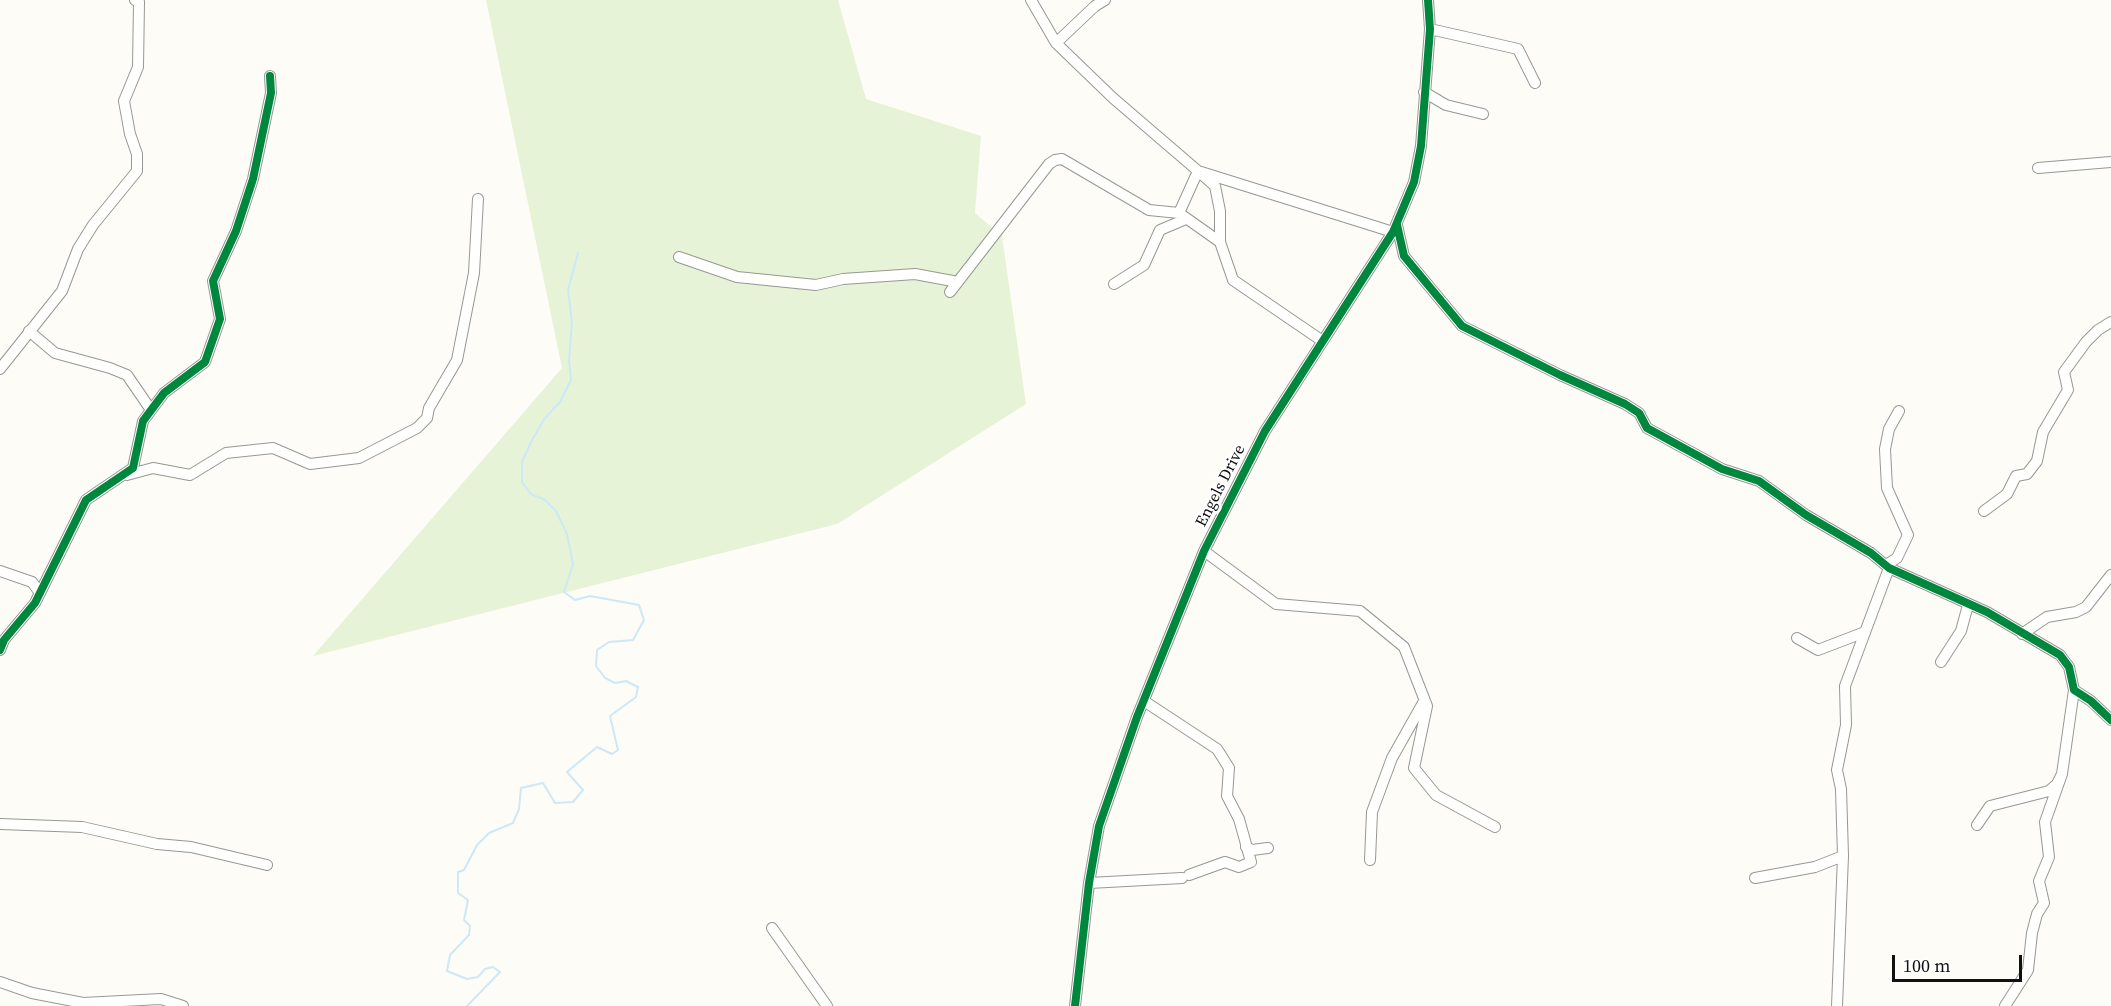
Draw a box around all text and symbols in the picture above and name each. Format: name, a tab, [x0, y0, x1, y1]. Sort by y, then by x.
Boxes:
street label: Engels Drive	[1192, 442, 1250, 530]
scale bar	[1895, 943, 2026, 981]
text: 100 m	[1903, 953, 1950, 978]

